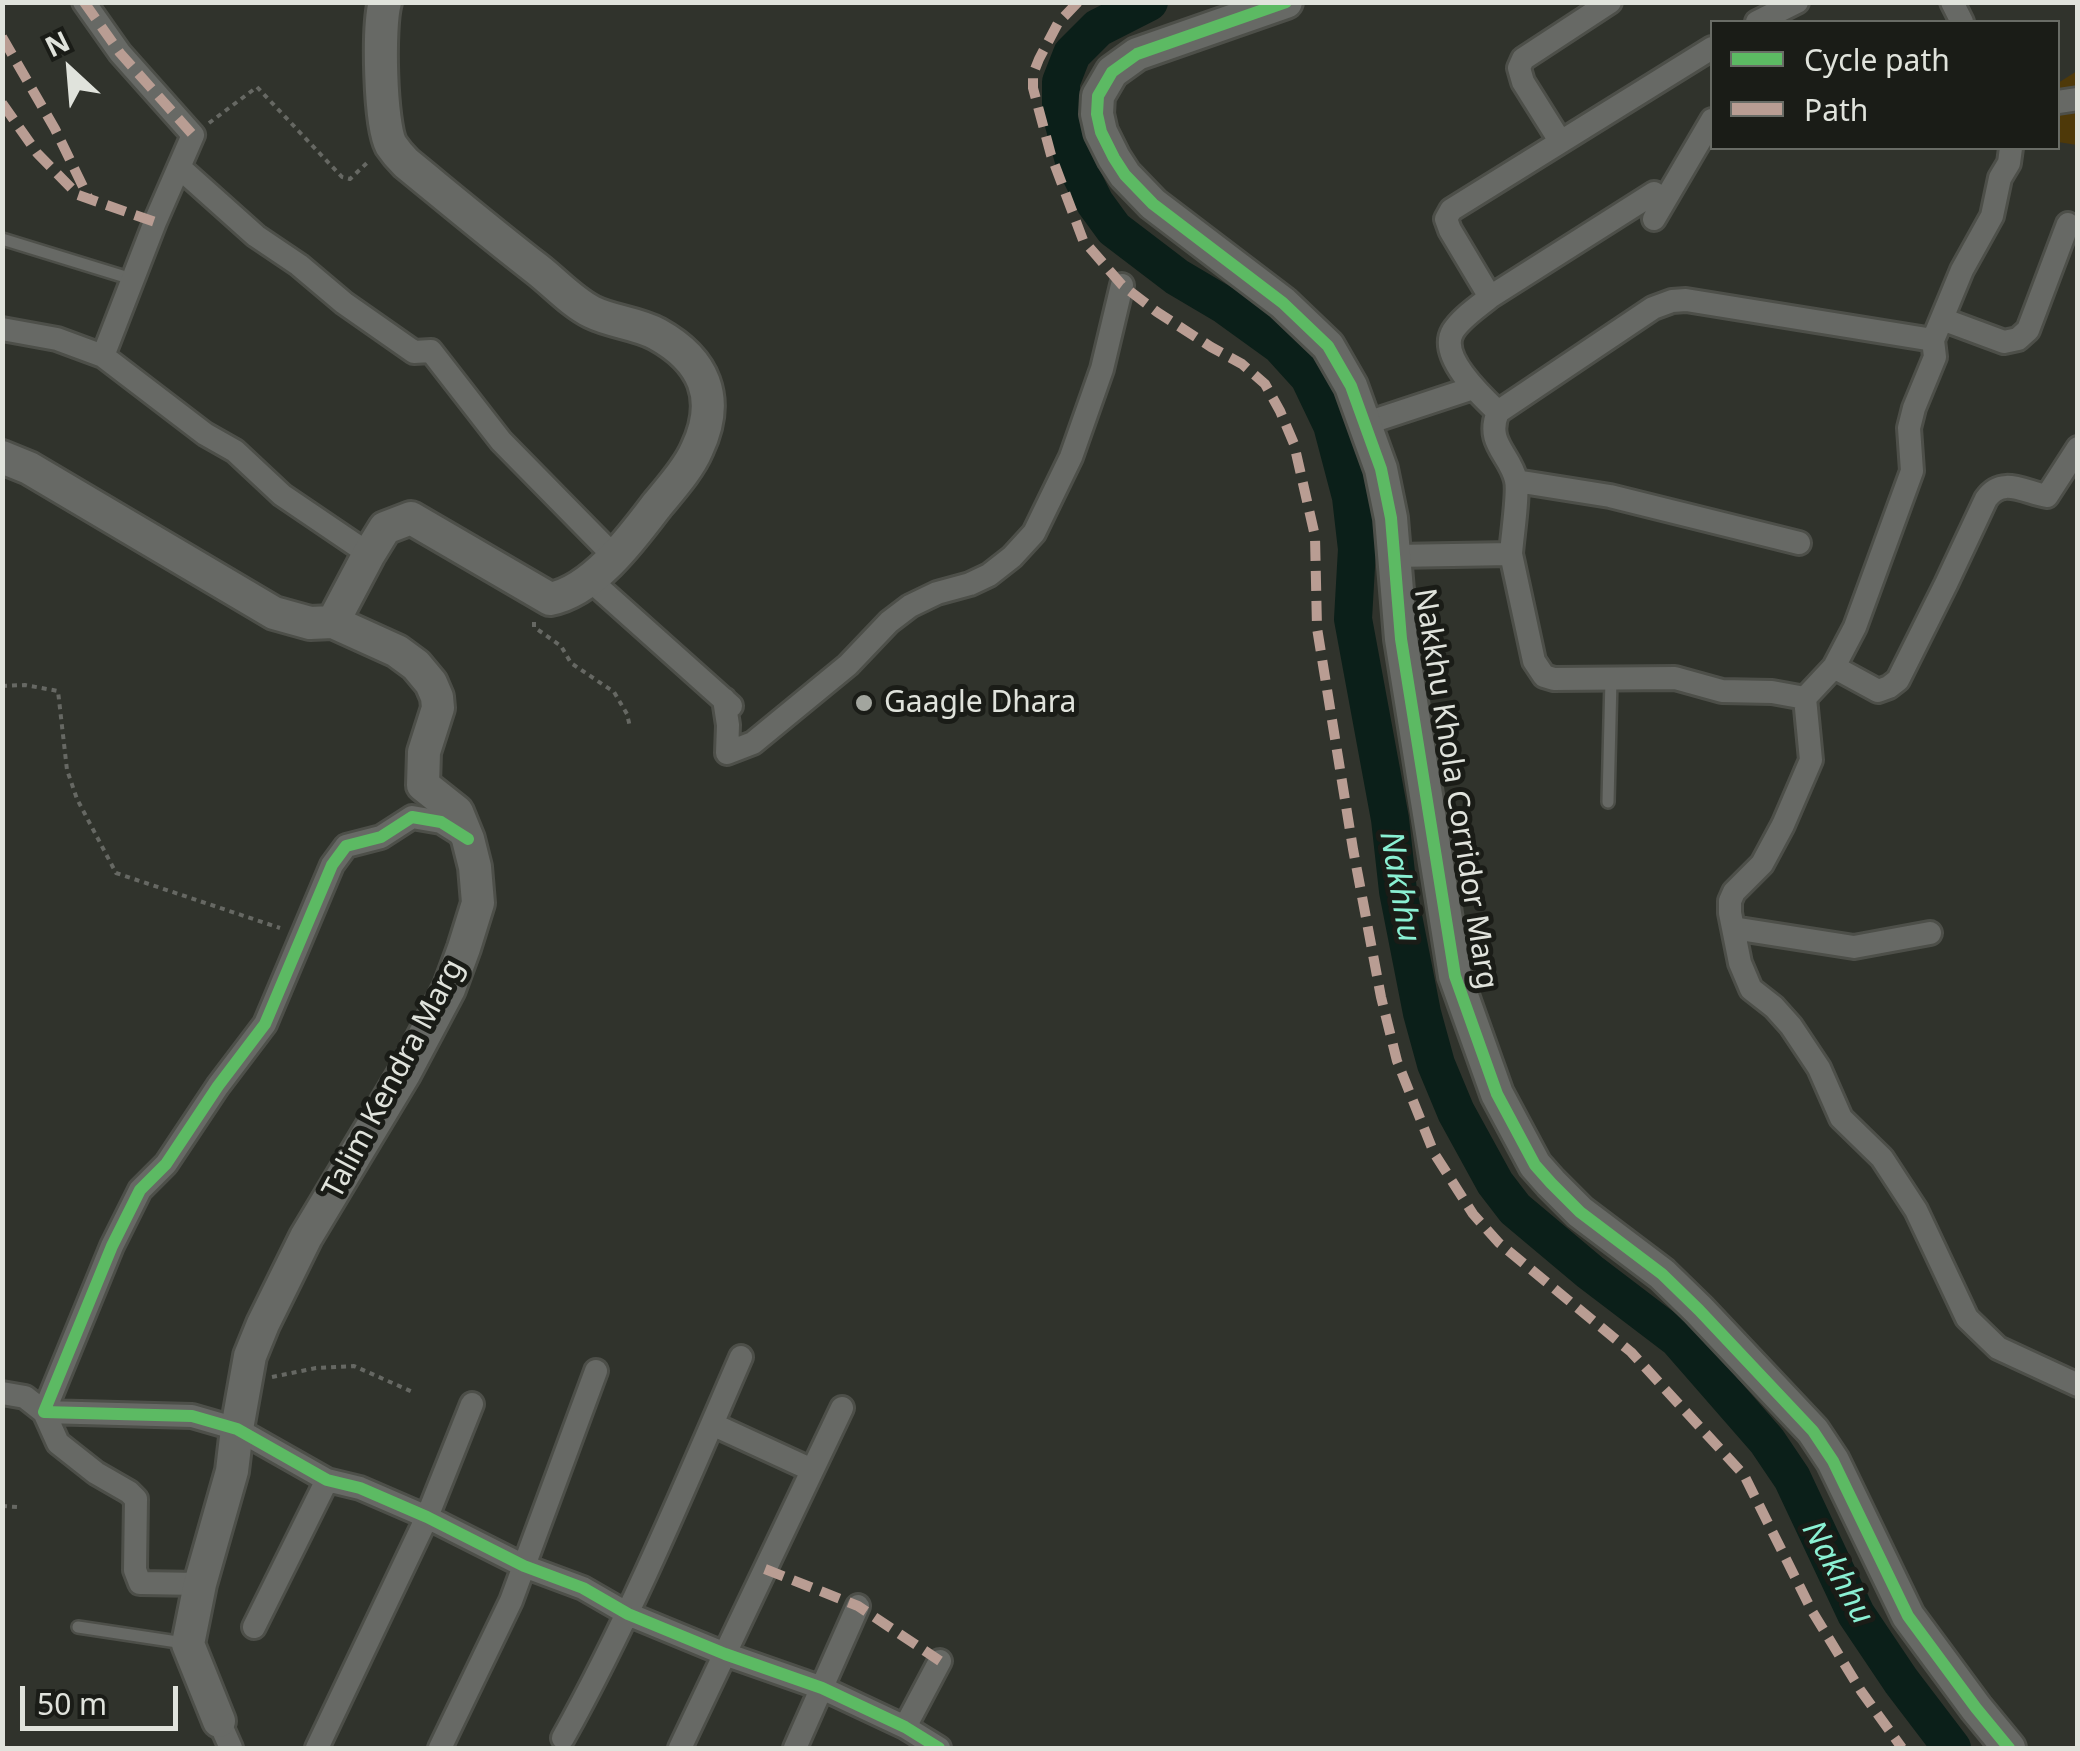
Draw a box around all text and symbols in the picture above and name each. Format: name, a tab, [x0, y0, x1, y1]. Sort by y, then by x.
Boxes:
north arrow	[20, 20, 120, 120]
legend	[1710, 20, 2060, 150]
text: N	[38, 21, 75, 65]
text: Cycle path	[1804, 39, 1950, 80]
text: Path	[1804, 89, 1868, 130]
street label: Nakkhu Khola Corridor Marg	[1406, 586, 1504, 992]
place label: Gaagle Dhara	[884, 685, 1076, 721]
marker: Gaagle Dhara	[853, 692, 875, 714]
water label: Nakhhu	[1370, 828, 1428, 946]
street label: Talim Kendra Marg	[316, 953, 472, 1205]
water label: Nakhhu	[1793, 1515, 1881, 1631]
scale bar	[25, 1666, 182, 1728]
text: 50 m	[37, 1683, 107, 1724]

